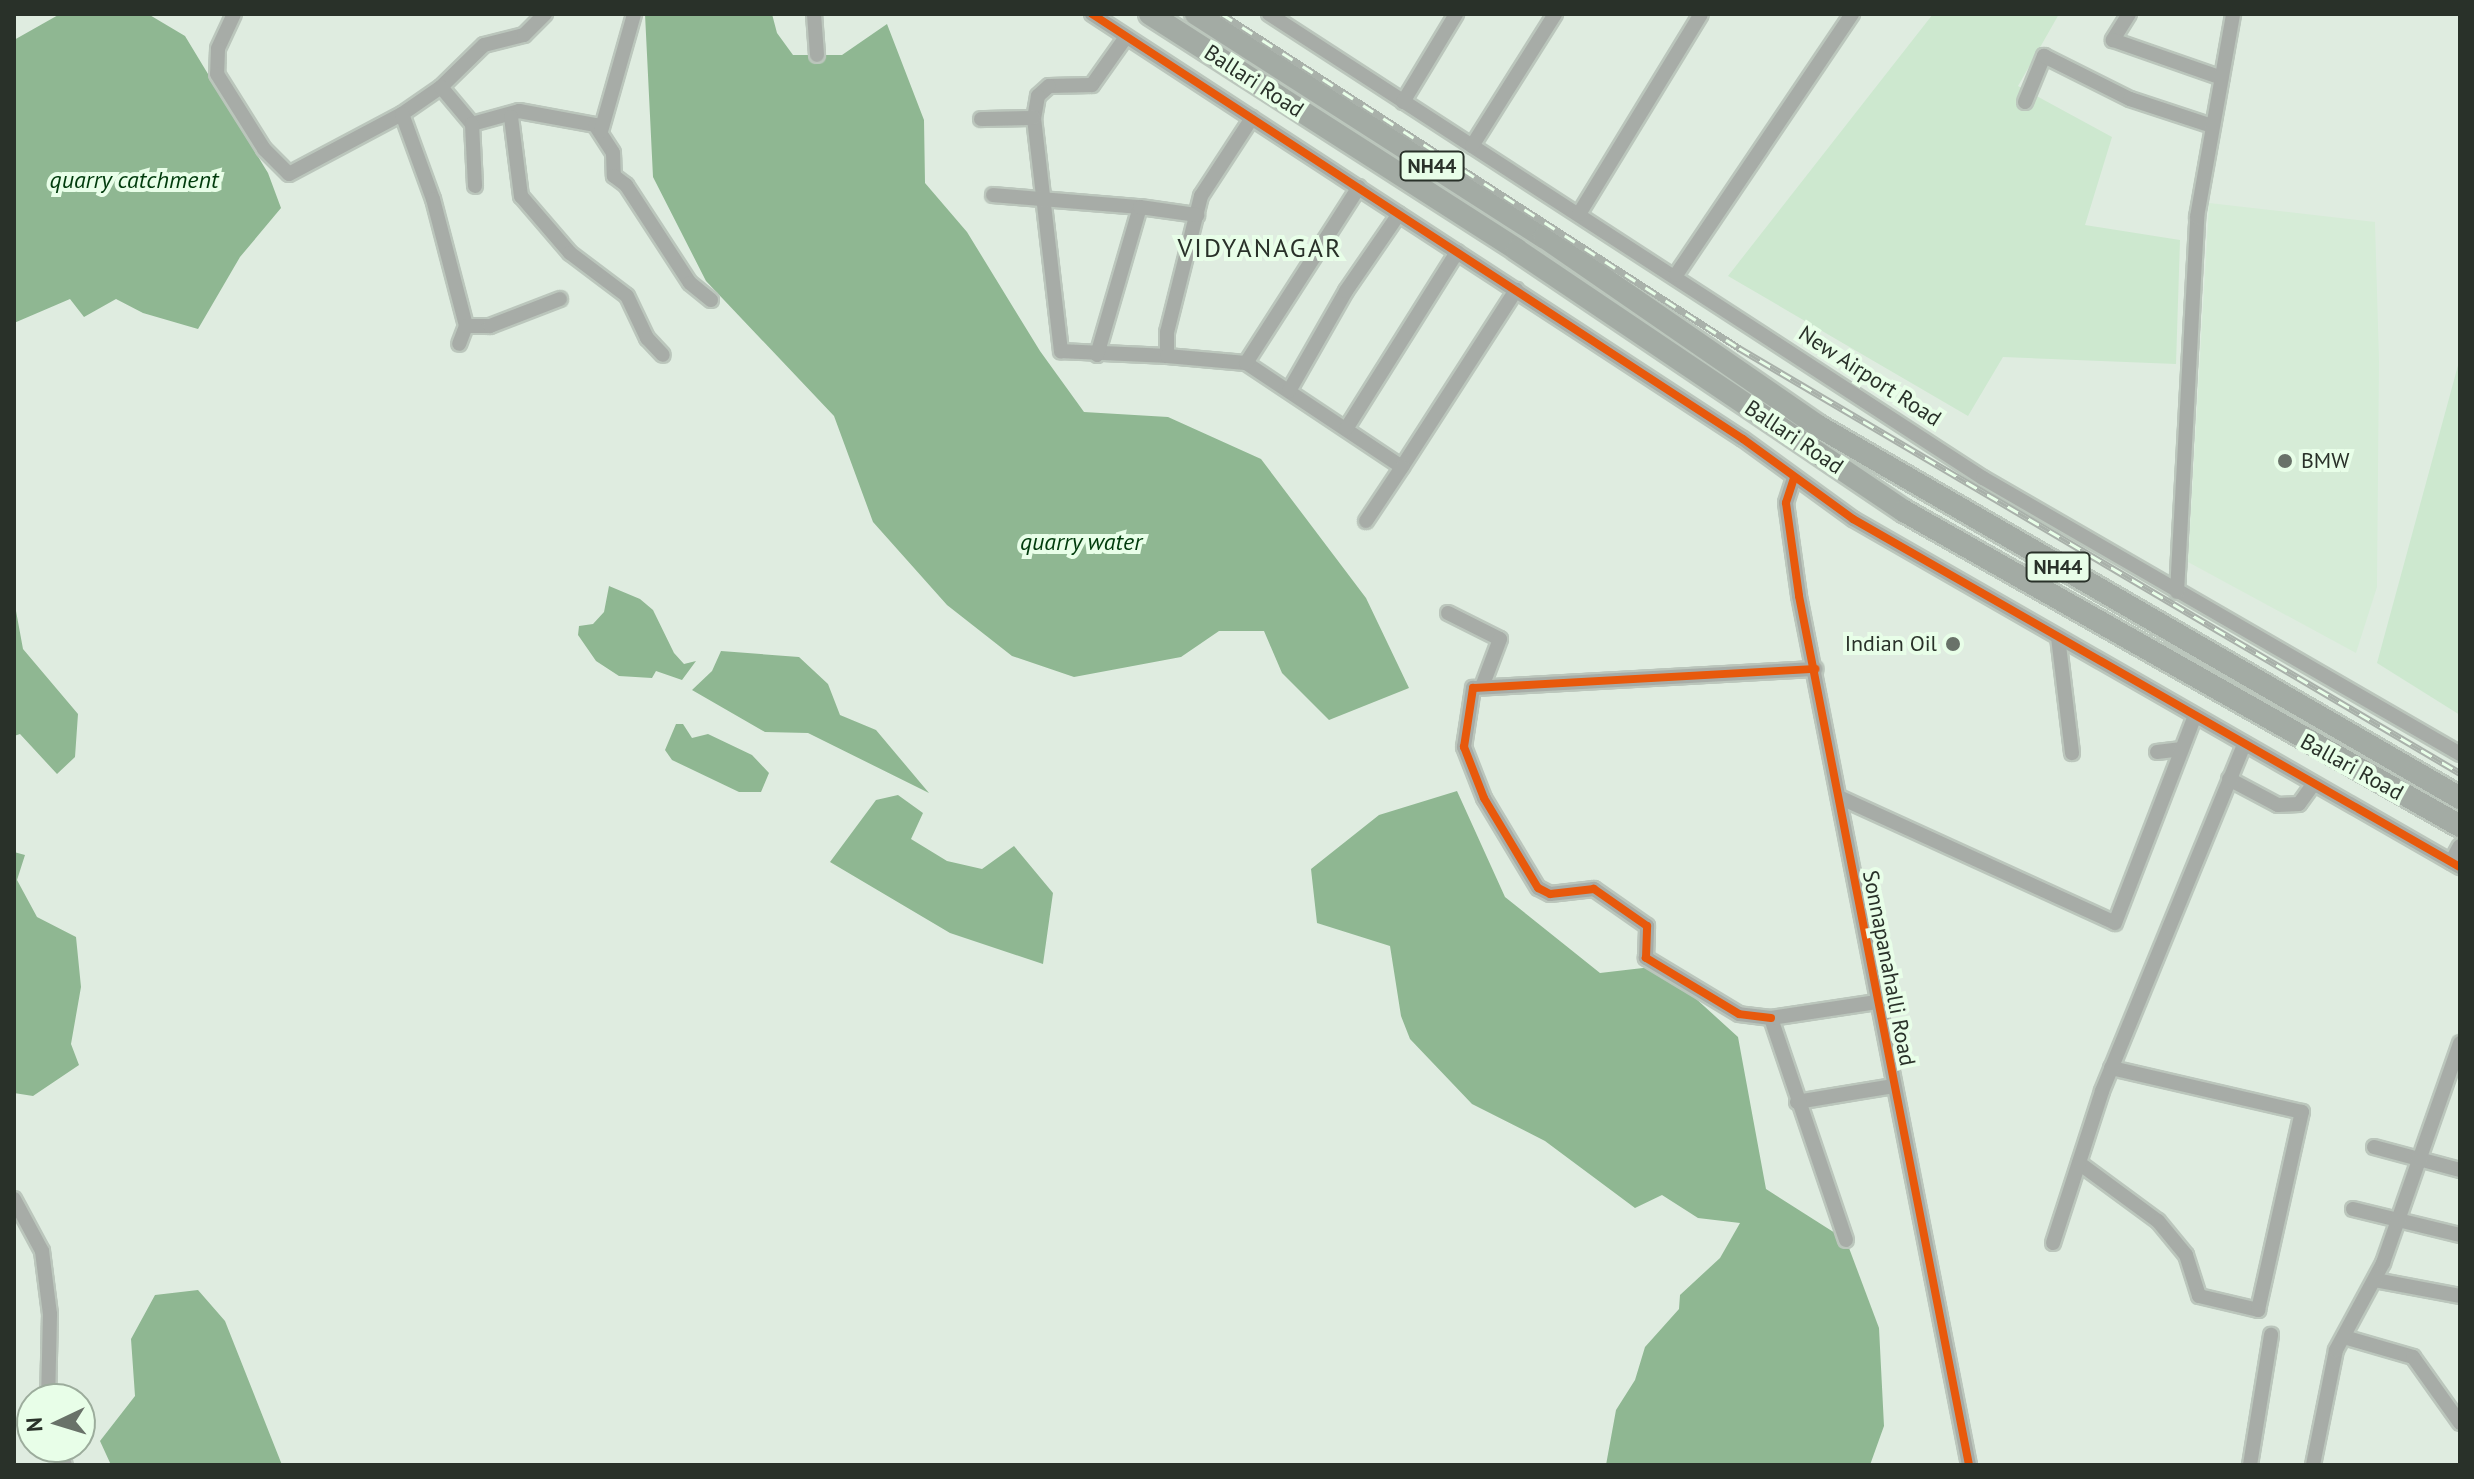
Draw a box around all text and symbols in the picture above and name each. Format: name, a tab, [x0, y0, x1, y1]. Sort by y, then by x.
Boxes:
street label: Ballari Road	[1199, 39, 1309, 123]
road number: NH44	[1398, 150, 1466, 182]
water label: quarry catchment	[49, 166, 219, 194]
district label: VIDYANAGAR	[1178, 232, 1342, 264]
street label: New Airport Road	[1793, 320, 1947, 432]
street label: Ballari Road	[1740, 394, 1848, 480]
place label: BMW	[2301, 448, 2349, 474]
marker: BMW	[2276, 452, 2294, 470]
water label: quarry water	[1019, 528, 1143, 556]
road number: NH44	[2024, 551, 2092, 583]
place label: Indian Oil	[1845, 631, 1937, 657]
marker: Indian Oil	[1944, 635, 1962, 653]
street label: Ballari Road	[2296, 728, 2408, 806]
street label: Sonnapanahalli Road	[1857, 868, 1921, 1068]
north arrow	[16, 1383, 96, 1463]
text: N	[20, 1416, 49, 1433]

